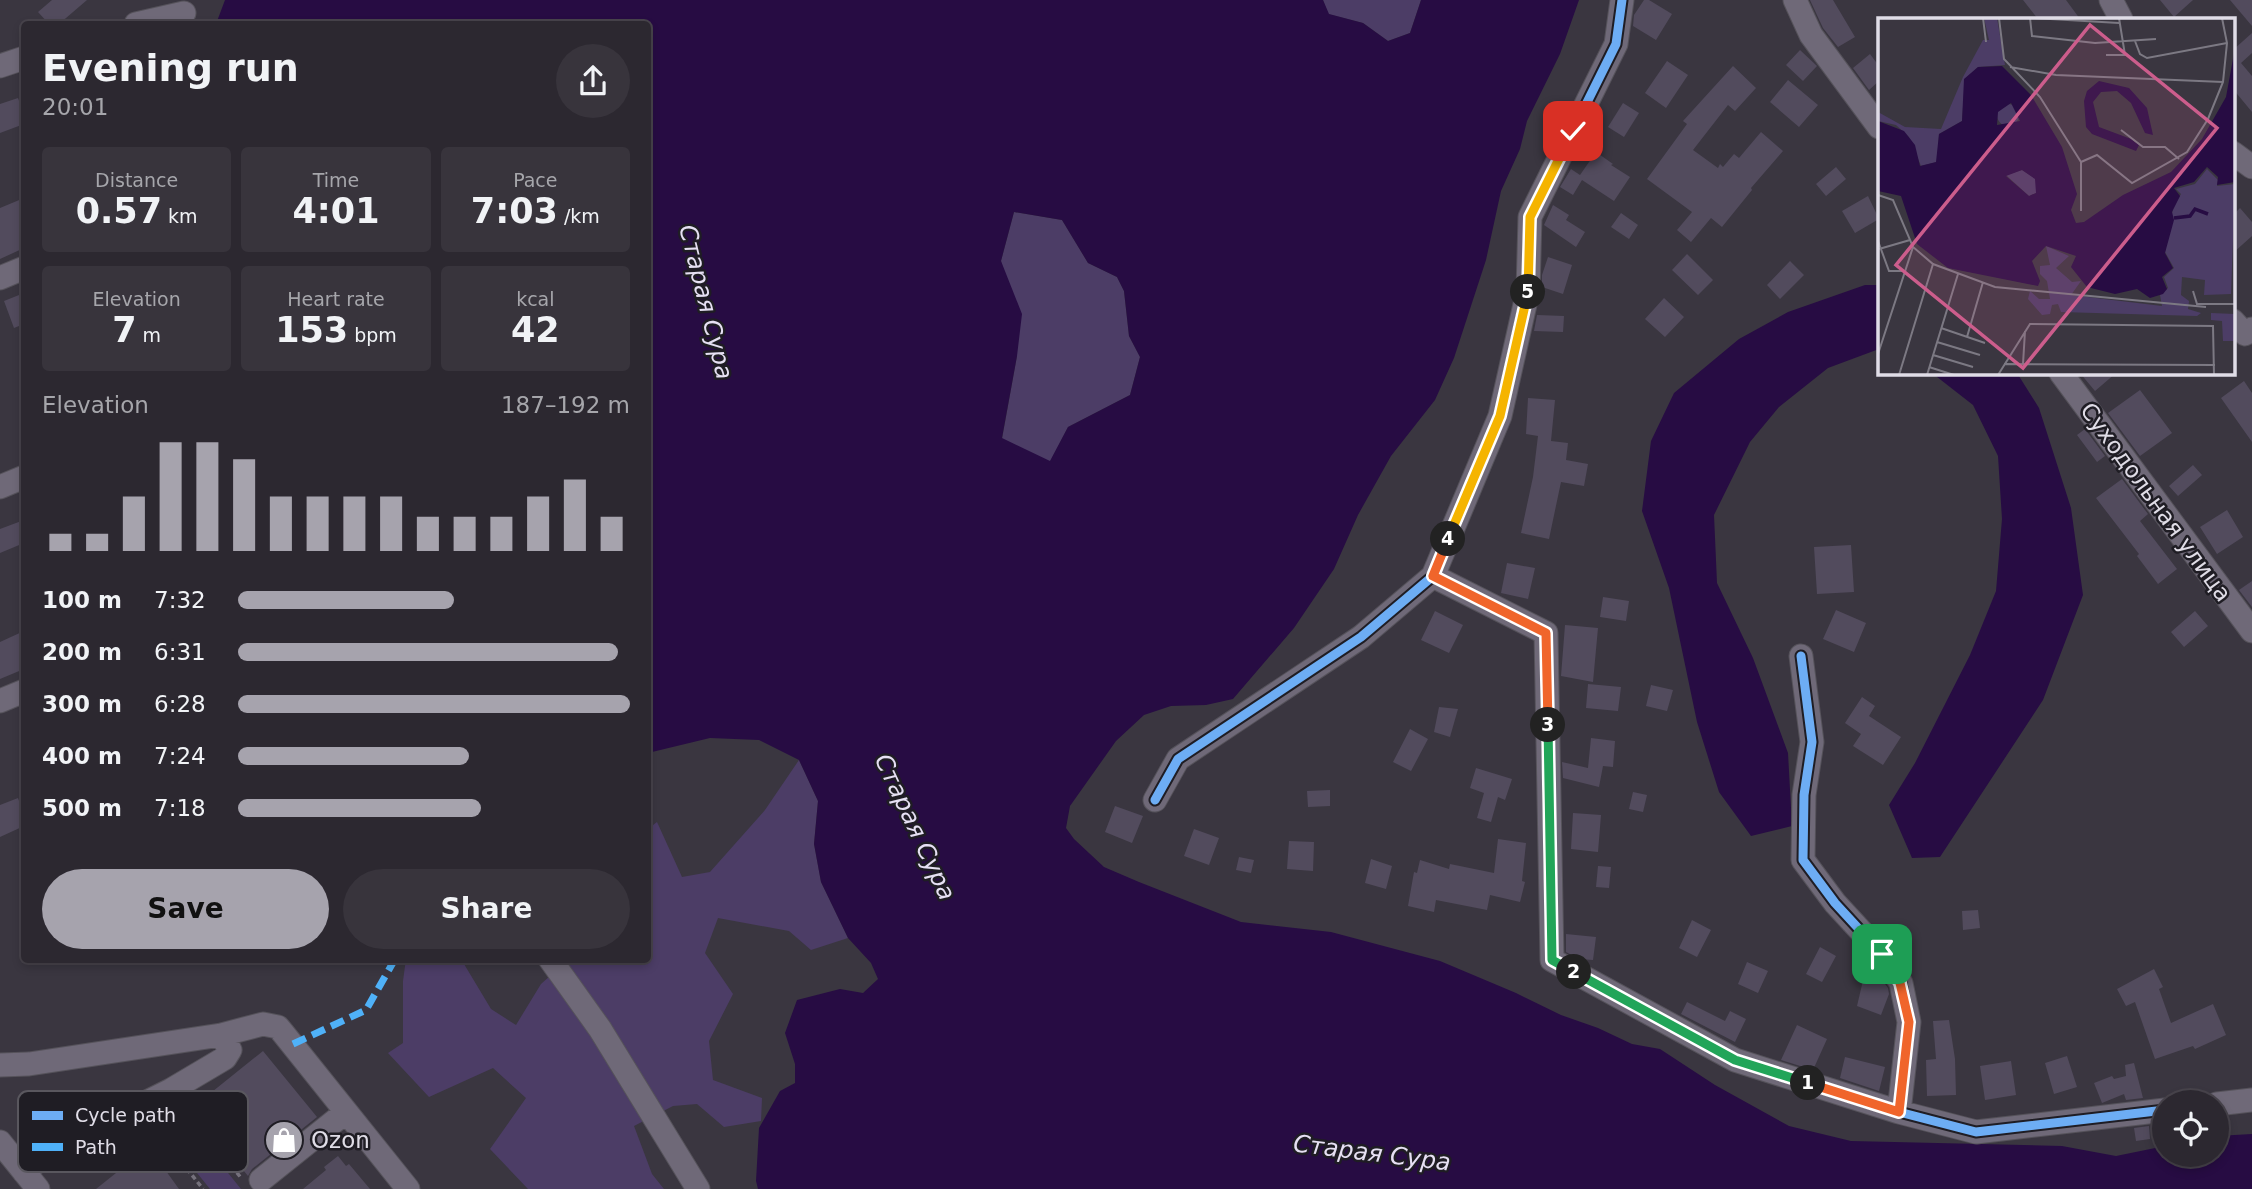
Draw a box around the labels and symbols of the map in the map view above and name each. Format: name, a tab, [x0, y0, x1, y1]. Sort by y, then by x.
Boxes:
inset map	[1878, 18, 2234, 374]
pin	[1543, 101, 1603, 161]
water label: Старая Сура	[673, 222, 739, 382]
pin: 5	[1510, 274, 1546, 310]
street label: Суходольная улица	[2075, 398, 2237, 606]
pin: 4	[1430, 522, 1466, 556]
pin: 3	[1530, 708, 1566, 742]
water label: Старая Сура	[869, 749, 961, 905]
pin	[1852, 924, 1912, 984]
pin: 2	[1556, 954, 1592, 990]
pin: 1	[1790, 1066, 1826, 1100]
legend	[18, 1091, 248, 1172]
text: Cycle path	[75, 1104, 176, 1126]
shop icon: Ozon	[263, 1119, 305, 1161]
place label: Ozon	[311, 1127, 370, 1153]
water label: Старая Сура	[1292, 1129, 1452, 1177]
text: Path	[75, 1136, 117, 1158]

